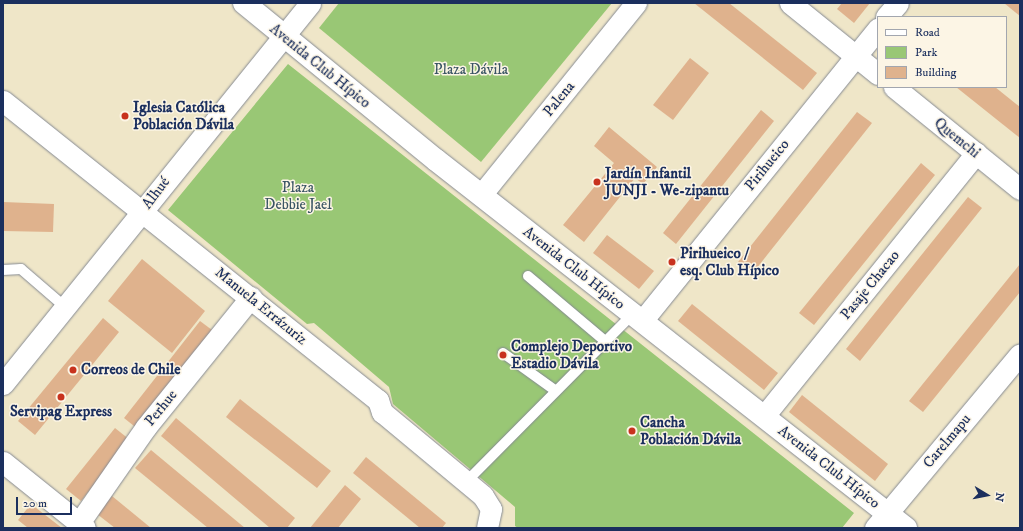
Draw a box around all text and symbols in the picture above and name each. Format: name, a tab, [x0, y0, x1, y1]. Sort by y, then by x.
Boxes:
legend	[877, 16, 1007, 88]
street label: Avenida Club Hípico	[266, 20, 374, 112]
text: Road	[915, 25, 940, 40]
text: Park	[915, 45, 937, 60]
park label: Plaza Dávila	[434, 61, 508, 79]
text: Building	[915, 65, 956, 80]
street label: Palena	[539, 78, 579, 120]
place label: Iglesia Católica Población Dávila	[133, 98, 234, 133]
marker: Iglesia Católica Población Dávila	[120, 111, 130, 121]
street label: Quemchi	[930, 114, 984, 162]
street label: Pirihueico	[741, 136, 793, 194]
place label: Jardín Infantil JUNJI - We-zipantu	[605, 164, 729, 199]
street label: Alhué	[138, 173, 174, 213]
marker: Jardín Infantil JUNJI - We-zipantu	[592, 177, 602, 187]
park label: Plaza Debbie Jael	[264, 178, 332, 213]
street label: Avenida Club Hípico	[519, 223, 629, 313]
place label: Pirihueico / esq. Club Hípico	[680, 244, 779, 279]
street label: Pasaje Chacao	[837, 247, 903, 323]
marker: Pirihueico / esq. Club Hípico	[667, 257, 677, 267]
street label: Manuela Errázuriz	[211, 263, 311, 349]
place label: Complejo Deportivo Estadio Dávila	[511, 337, 632, 372]
marker: Complejo Deportivo Estadio Dávila	[498, 350, 508, 360]
place label: Correos de Chile	[81, 361, 180, 379]
marker: Correos de Chile	[68, 365, 78, 375]
street label: Perhue	[141, 386, 181, 430]
marker: Servipag Express	[56, 392, 66, 402]
place label: Servipag Express	[10, 403, 112, 421]
street label: Carelmapu	[919, 410, 975, 472]
place label: Cancha Población Dávila	[640, 413, 741, 448]
street label: Avenida Club Hípico	[774, 422, 884, 512]
marker: Cancha Población Dávila	[627, 426, 637, 436]
north arrow	[967, 475, 1007, 515]
scale bar	[18, 489, 74, 515]
text: N	[991, 491, 1006, 503]
text: 20 m	[23, 496, 47, 511]

